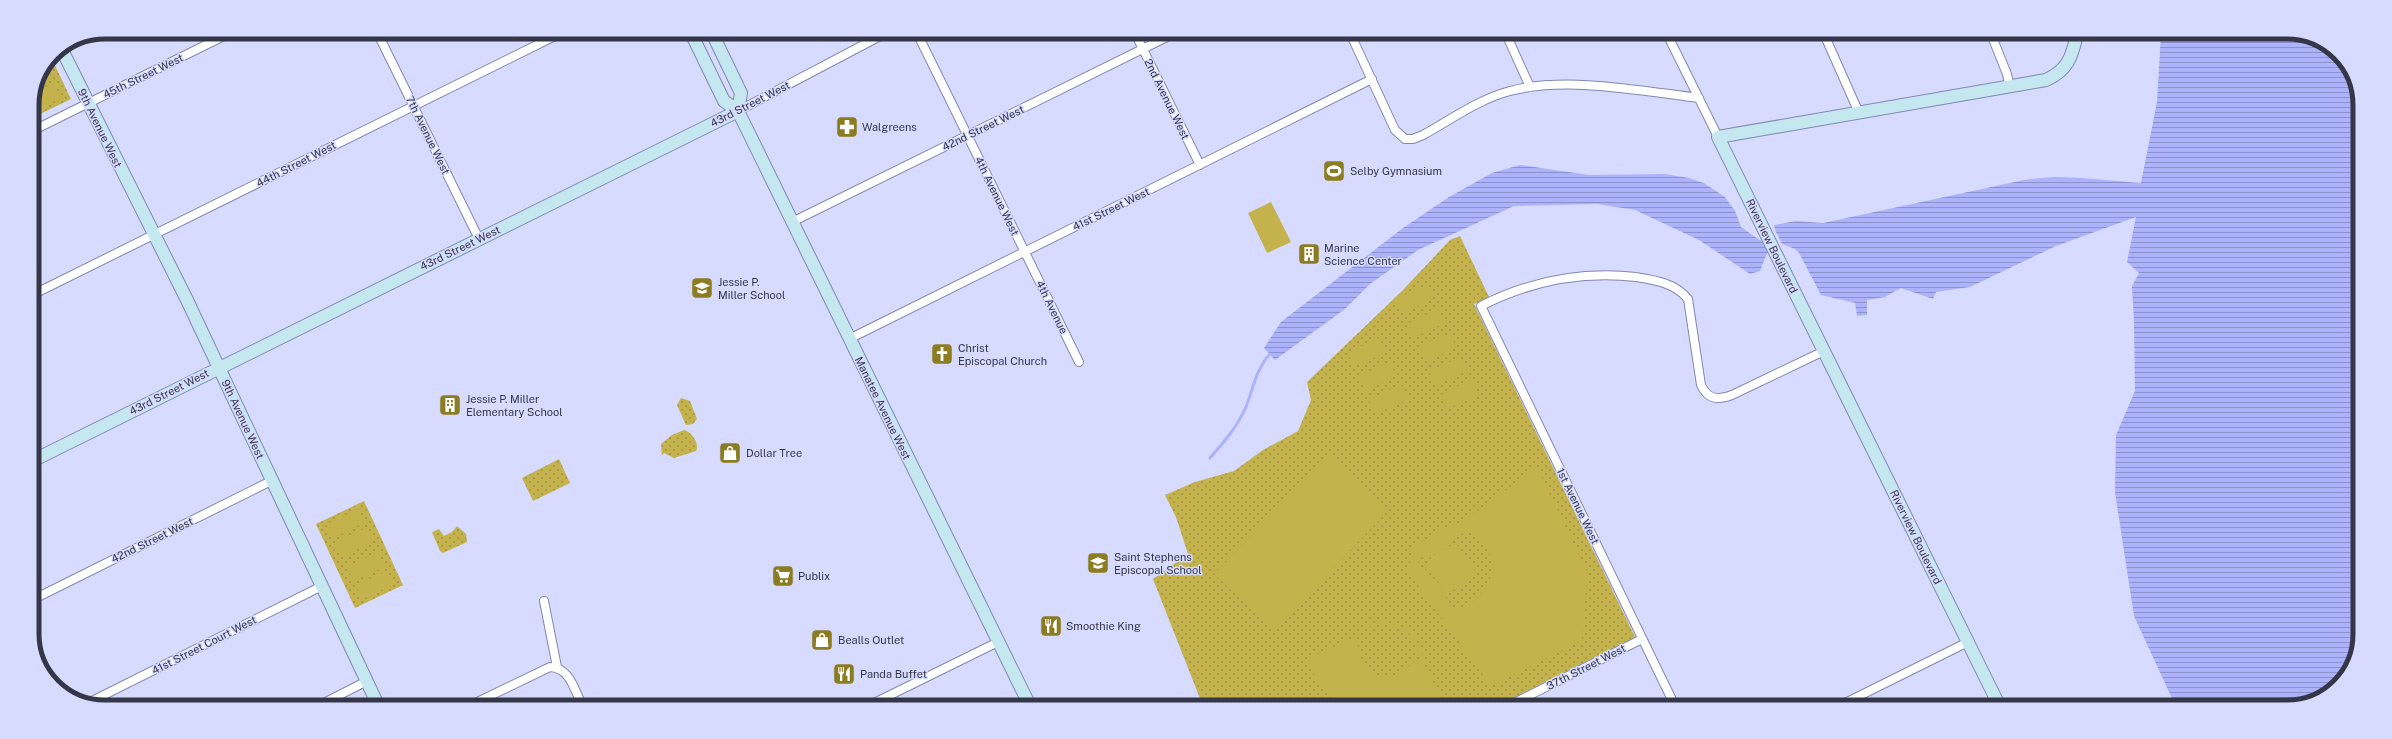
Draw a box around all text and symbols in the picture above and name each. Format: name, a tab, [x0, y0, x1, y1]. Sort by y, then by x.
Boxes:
street label: 45th Street West	[101, 51, 185, 101]
street label: 2nd Avenue West	[1142, 57, 1192, 141]
street label: 43rd Street West	[708, 79, 792, 129]
street label: 9th Avenue West	[76, 87, 124, 169]
street label: 7th Avenue West	[404, 94, 452, 176]
street label: 42nd Street West	[940, 103, 1026, 153]
pharmacy icon: Walgreens	[834, 114, 860, 140]
place label: Walgreens	[862, 121, 917, 133]
street label: 44th Street West	[254, 139, 338, 189]
street label: 4th Avenue West	[973, 155, 1021, 237]
sports icon: Selby Gymnasium	[1321, 158, 1347, 184]
place label: Selby Gymnasium	[1350, 165, 1442, 177]
street label: 41st Street West	[1071, 185, 1151, 233]
street label: Riverview Boulevard	[1744, 197, 1800, 295]
street label: 43rd Street West	[418, 223, 502, 273]
building icon: Marine Science Center	[1296, 241, 1322, 267]
place label: Marine Science Center	[1324, 242, 1402, 267]
school or university icon: Jessie P. Miller School	[689, 275, 715, 301]
place label: Jessie P. Miller School	[718, 276, 785, 301]
street label: 4th Avenue	[1034, 278, 1070, 336]
church icon: Christ Episcopal Church	[929, 341, 955, 367]
place label: Christ Episcopal Church	[958, 342, 1047, 367]
street label: Manatee Avenue West	[853, 354, 913, 462]
street label: 43rd Street West	[127, 367, 211, 417]
street label: 9th Avenue West	[219, 377, 267, 461]
building icon: Jessie P. Miller Elementary School	[437, 392, 463, 418]
place label: Jessie P. Miller Elementary School	[466, 393, 563, 418]
shop icon: Dollar Tree	[717, 440, 743, 466]
place label: Dollar Tree	[746, 447, 802, 459]
street label: 1st Avenue West	[1554, 466, 1602, 546]
street label: Riverview Boulevard	[1888, 488, 1944, 586]
street label: 42nd Street West	[109, 515, 195, 565]
school or university icon: Saint Stephens Episcopal School	[1085, 550, 1111, 576]
place label: Saint Stephens Episcopal School	[1114, 551, 1202, 576]
supermarket icon: Publix	[770, 563, 796, 589]
place label: Publix	[798, 570, 830, 582]
street label: 41st Street Court West	[150, 613, 258, 677]
restaurant icon: Smoothie King	[1038, 613, 1064, 639]
place label: Smoothie King	[1066, 620, 1141, 632]
shop icon: Bealls Outlet	[809, 627, 835, 653]
place label: Bealls Outlet	[838, 634, 904, 646]
street label: 37th Street West	[1544, 642, 1628, 692]
restaurant icon: Panda Buffet	[831, 661, 857, 687]
place label: Panda Buffet	[860, 668, 927, 680]

